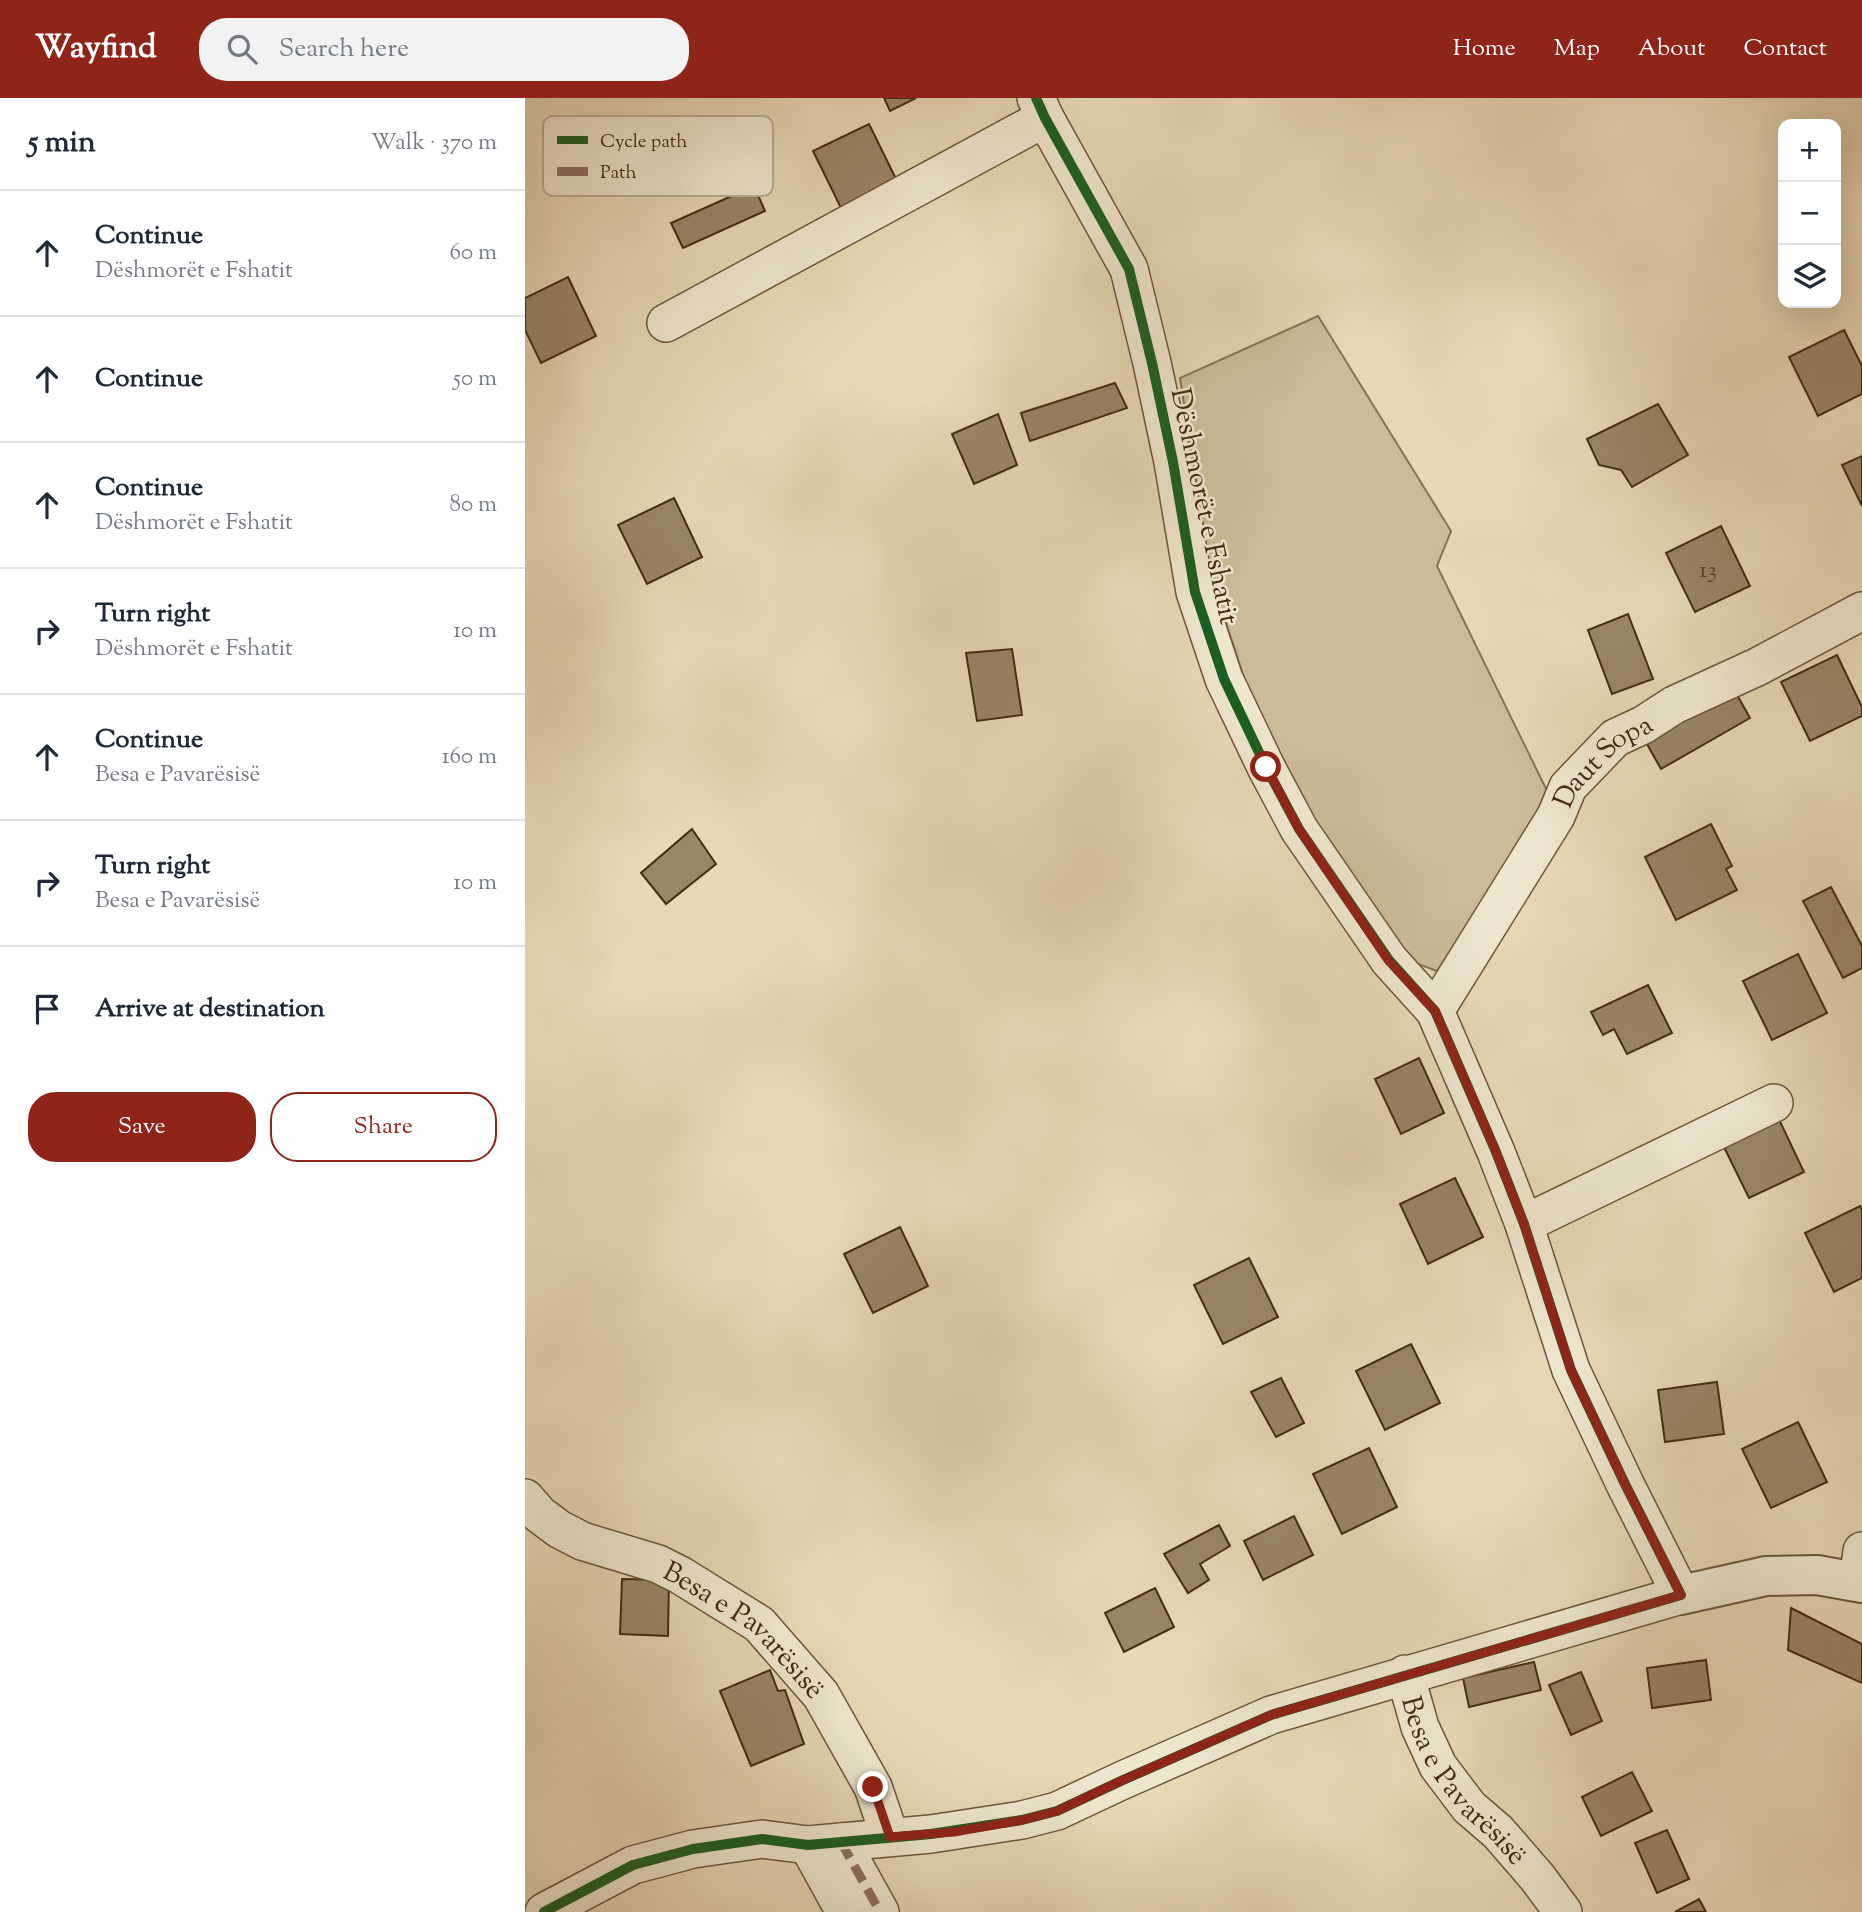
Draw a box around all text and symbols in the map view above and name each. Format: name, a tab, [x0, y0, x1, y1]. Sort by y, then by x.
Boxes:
search box	[199, 18, 689, 81]
text: Wayfind	[35, 25, 157, 73]
icon: search	[223, 30, 261, 68]
text: Search here	[279, 31, 409, 68]
text: Home	[1453, 32, 1516, 66]
text: Map	[1554, 32, 1600, 66]
text: About	[1638, 32, 1705, 66]
text: Contact	[1743, 32, 1827, 66]
legend	[543, 116, 773, 196]
map controls	[1778, 119, 1841, 308]
button: +	[1778, 119, 1841, 182]
text: 5 min	[28, 122, 96, 165]
text: Walk · 370 m	[371, 127, 497, 160]
text: Cycle path	[600, 129, 687, 156]
text: Path	[600, 160, 637, 187]
button: −	[1778, 182, 1841, 245]
text: Continue	[95, 218, 203, 255]
icon: ahead	[28, 234, 66, 272]
text: 60 m	[449, 237, 497, 270]
button: layers	[1778, 245, 1841, 308]
text: Dëshmorët e Fshatit	[95, 255, 293, 288]
icon: ahead	[28, 360, 66, 398]
text: Continue	[95, 361, 203, 398]
text: 50 m	[453, 363, 497, 396]
street label: Dëshmorët e Fshatit	[1158, 385, 1248, 629]
text: Continue	[95, 470, 203, 507]
icon: ahead	[28, 486, 66, 524]
text: 80 m	[449, 489, 497, 522]
text: Dëshmorët e Fshatit	[95, 507, 293, 540]
house number: 13	[1699, 554, 1717, 588]
text: Turn right	[95, 596, 210, 633]
icon: right	[28, 612, 66, 650]
text: 10 m	[453, 615, 497, 648]
text: Dëshmorët e Fshatit	[95, 633, 293, 666]
street label: Daut Sopa	[1545, 707, 1662, 814]
text: Continue	[95, 722, 203, 759]
icon: ahead	[28, 738, 66, 776]
text: 160 m	[442, 741, 497, 774]
route start	[1250, 751, 1281, 782]
text: Besa e Pavarësisë	[95, 759, 260, 792]
text: Turn right	[95, 848, 210, 885]
icon: right	[28, 864, 66, 902]
text: 10 m	[453, 867, 497, 900]
text: Besa e Pavarësisë	[95, 885, 260, 918]
icon: arrive	[28, 990, 66, 1028]
text: Arrive at destination	[95, 991, 325, 1028]
button: Save	[28, 1092, 256, 1162]
button: Share	[270, 1092, 497, 1162]
street label: Besa e Pavarësisë	[655, 1553, 833, 1709]
street label: Besa e Pavarësisë	[1389, 1692, 1535, 1875]
route end	[857, 1771, 888, 1802]

